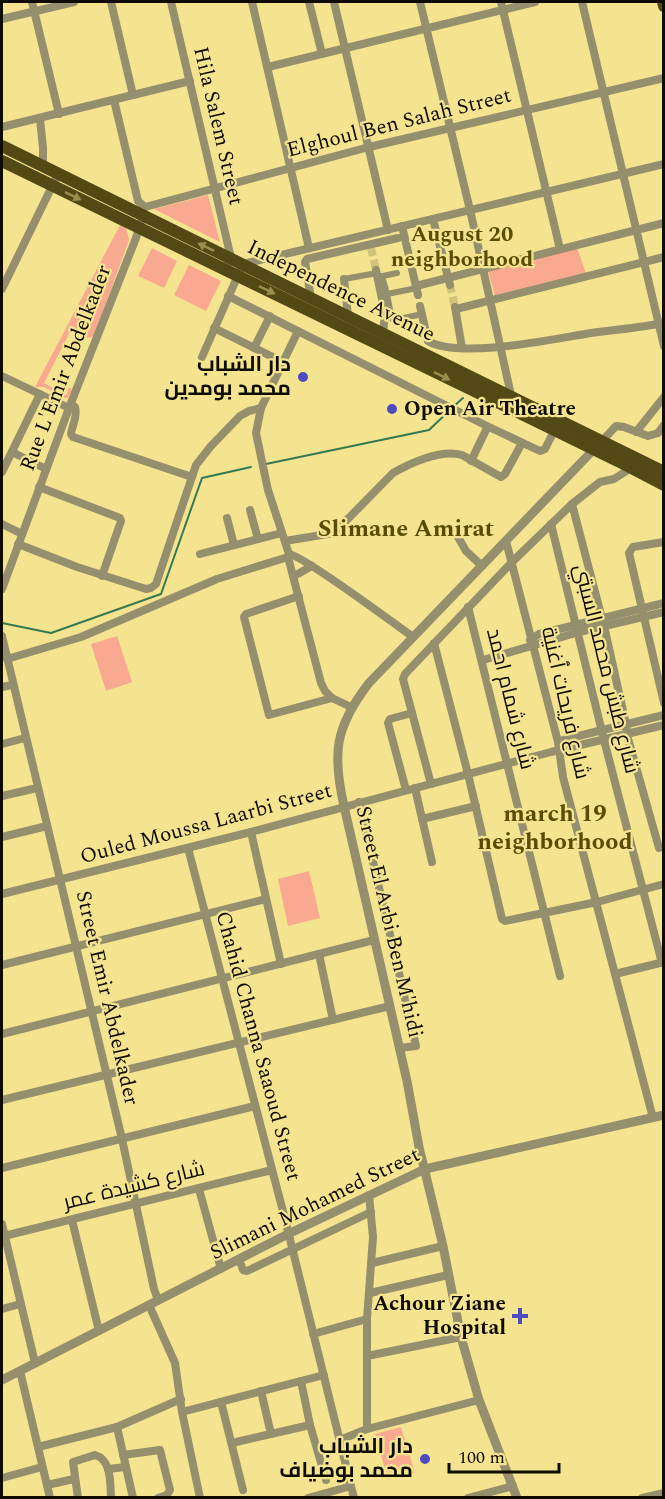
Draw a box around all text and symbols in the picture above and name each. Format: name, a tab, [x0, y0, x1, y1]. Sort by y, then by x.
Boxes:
street label: Hila Salem Street	[184, 44, 252, 208]
street label: Elghoul Ben Salah Street	[283, 80, 515, 166]
one-way arrow	[65, 191, 82, 201]
district label: August 20 neighborhood	[391, 218, 533, 276]
street label: Independence Avenue	[242, 232, 440, 350]
one-way arrow	[198, 242, 215, 251]
street label: Rue L'Emir Abdelkader	[12, 260, 120, 476]
one-way arrow	[259, 286, 276, 295]
place label: دار الشباب محمد بومدين	[164, 349, 291, 405]
marker: دار الشباب محمد بومدين	[296, 370, 310, 384]
one-way arrow	[434, 372, 451, 381]
place label: Open Air Theatre	[404, 393, 576, 425]
marker: Open Air Theatre	[385, 402, 399, 416]
district label: Slimane Amirat	[318, 511, 494, 547]
street label: شارع طبش محمد السبتي	[564, 561, 648, 777]
street label: شارع فريحات ٱغنية	[532, 624, 598, 782]
street label: شارع شمام احمد	[477, 625, 543, 773]
street label: Ouled Moussa Laarbi Street	[76, 775, 336, 873]
district label: march 19 neighborhood	[477, 796, 633, 860]
street label: Street El Arbi Ben M'hidi	[347, 803, 431, 1041]
street label: Street Emir Abdelkader	[67, 888, 147, 1108]
street label: Chahid Channa Saaoud Street	[207, 908, 309, 1184]
street label: Slimani Mohamed Street	[205, 1139, 425, 1269]
street label: شارع كشيدة عمر	[59, 1153, 208, 1219]
place label: Achour Ziane Hospital	[373, 1288, 506, 1344]
marker: Achour Ziane Hospital	[511, 1307, 529, 1325]
place label: دار الشباب محمد بوضياف	[279, 1431, 413, 1487]
scale bar	[449, 1436, 558, 1474]
text: 100 m	[458, 1444, 505, 1471]
marker: دار الشباب محمد بوضياف	[418, 1452, 432, 1466]

